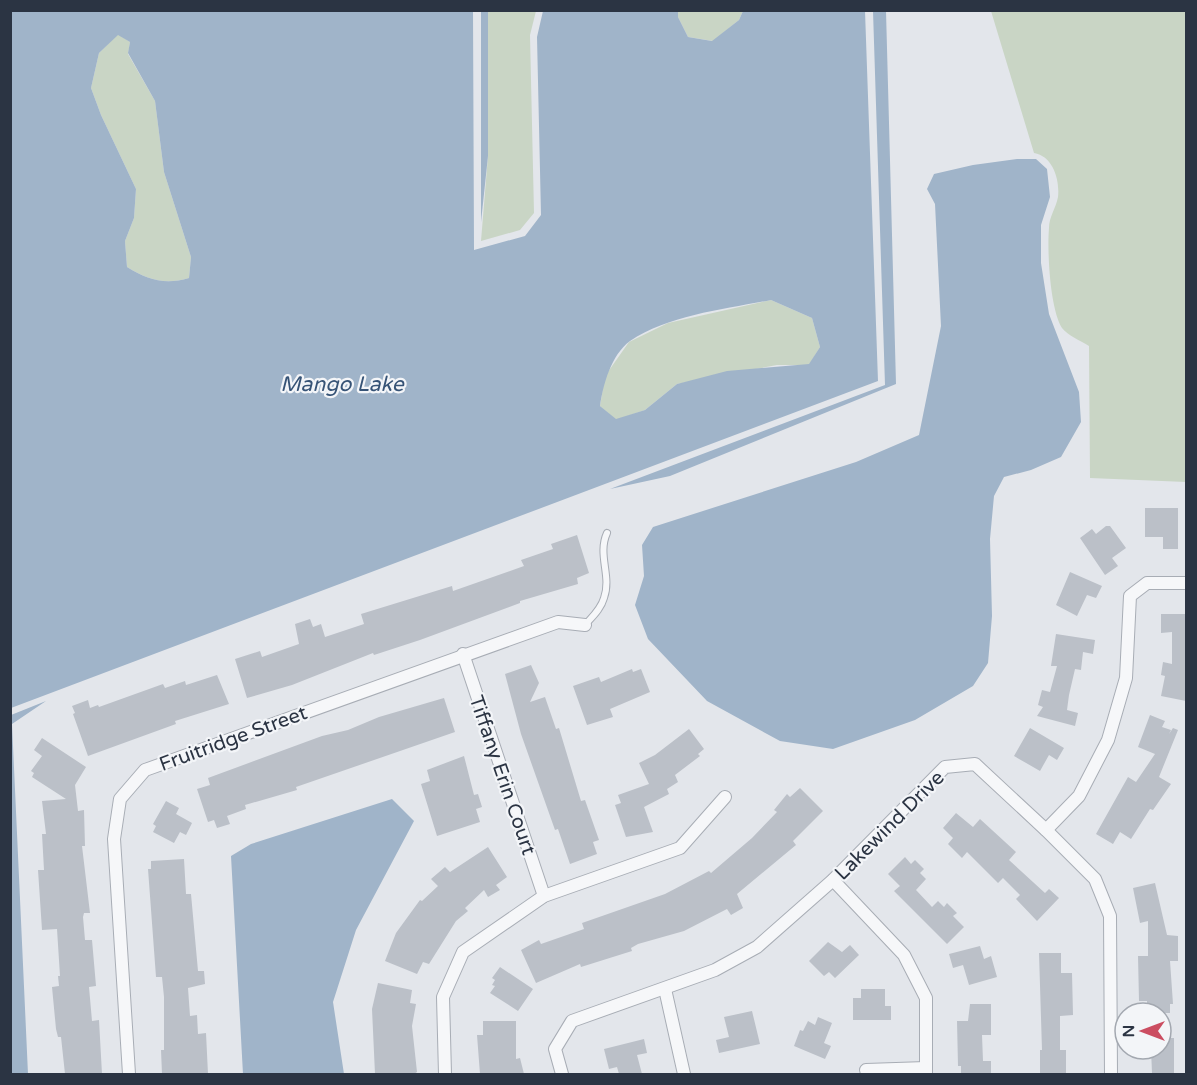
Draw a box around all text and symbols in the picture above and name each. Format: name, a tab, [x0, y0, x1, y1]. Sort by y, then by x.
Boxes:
water label: Mango Lake	[280, 372, 405, 397]
street label: Tiffany Erin Court	[463, 692, 541, 859]
street label: Fruitridge Street	[156, 701, 311, 777]
street label: Lakewind Drive	[830, 766, 949, 885]
north arrow	[1113, 1001, 1173, 1061]
text: N	[1119, 1025, 1139, 1037]

